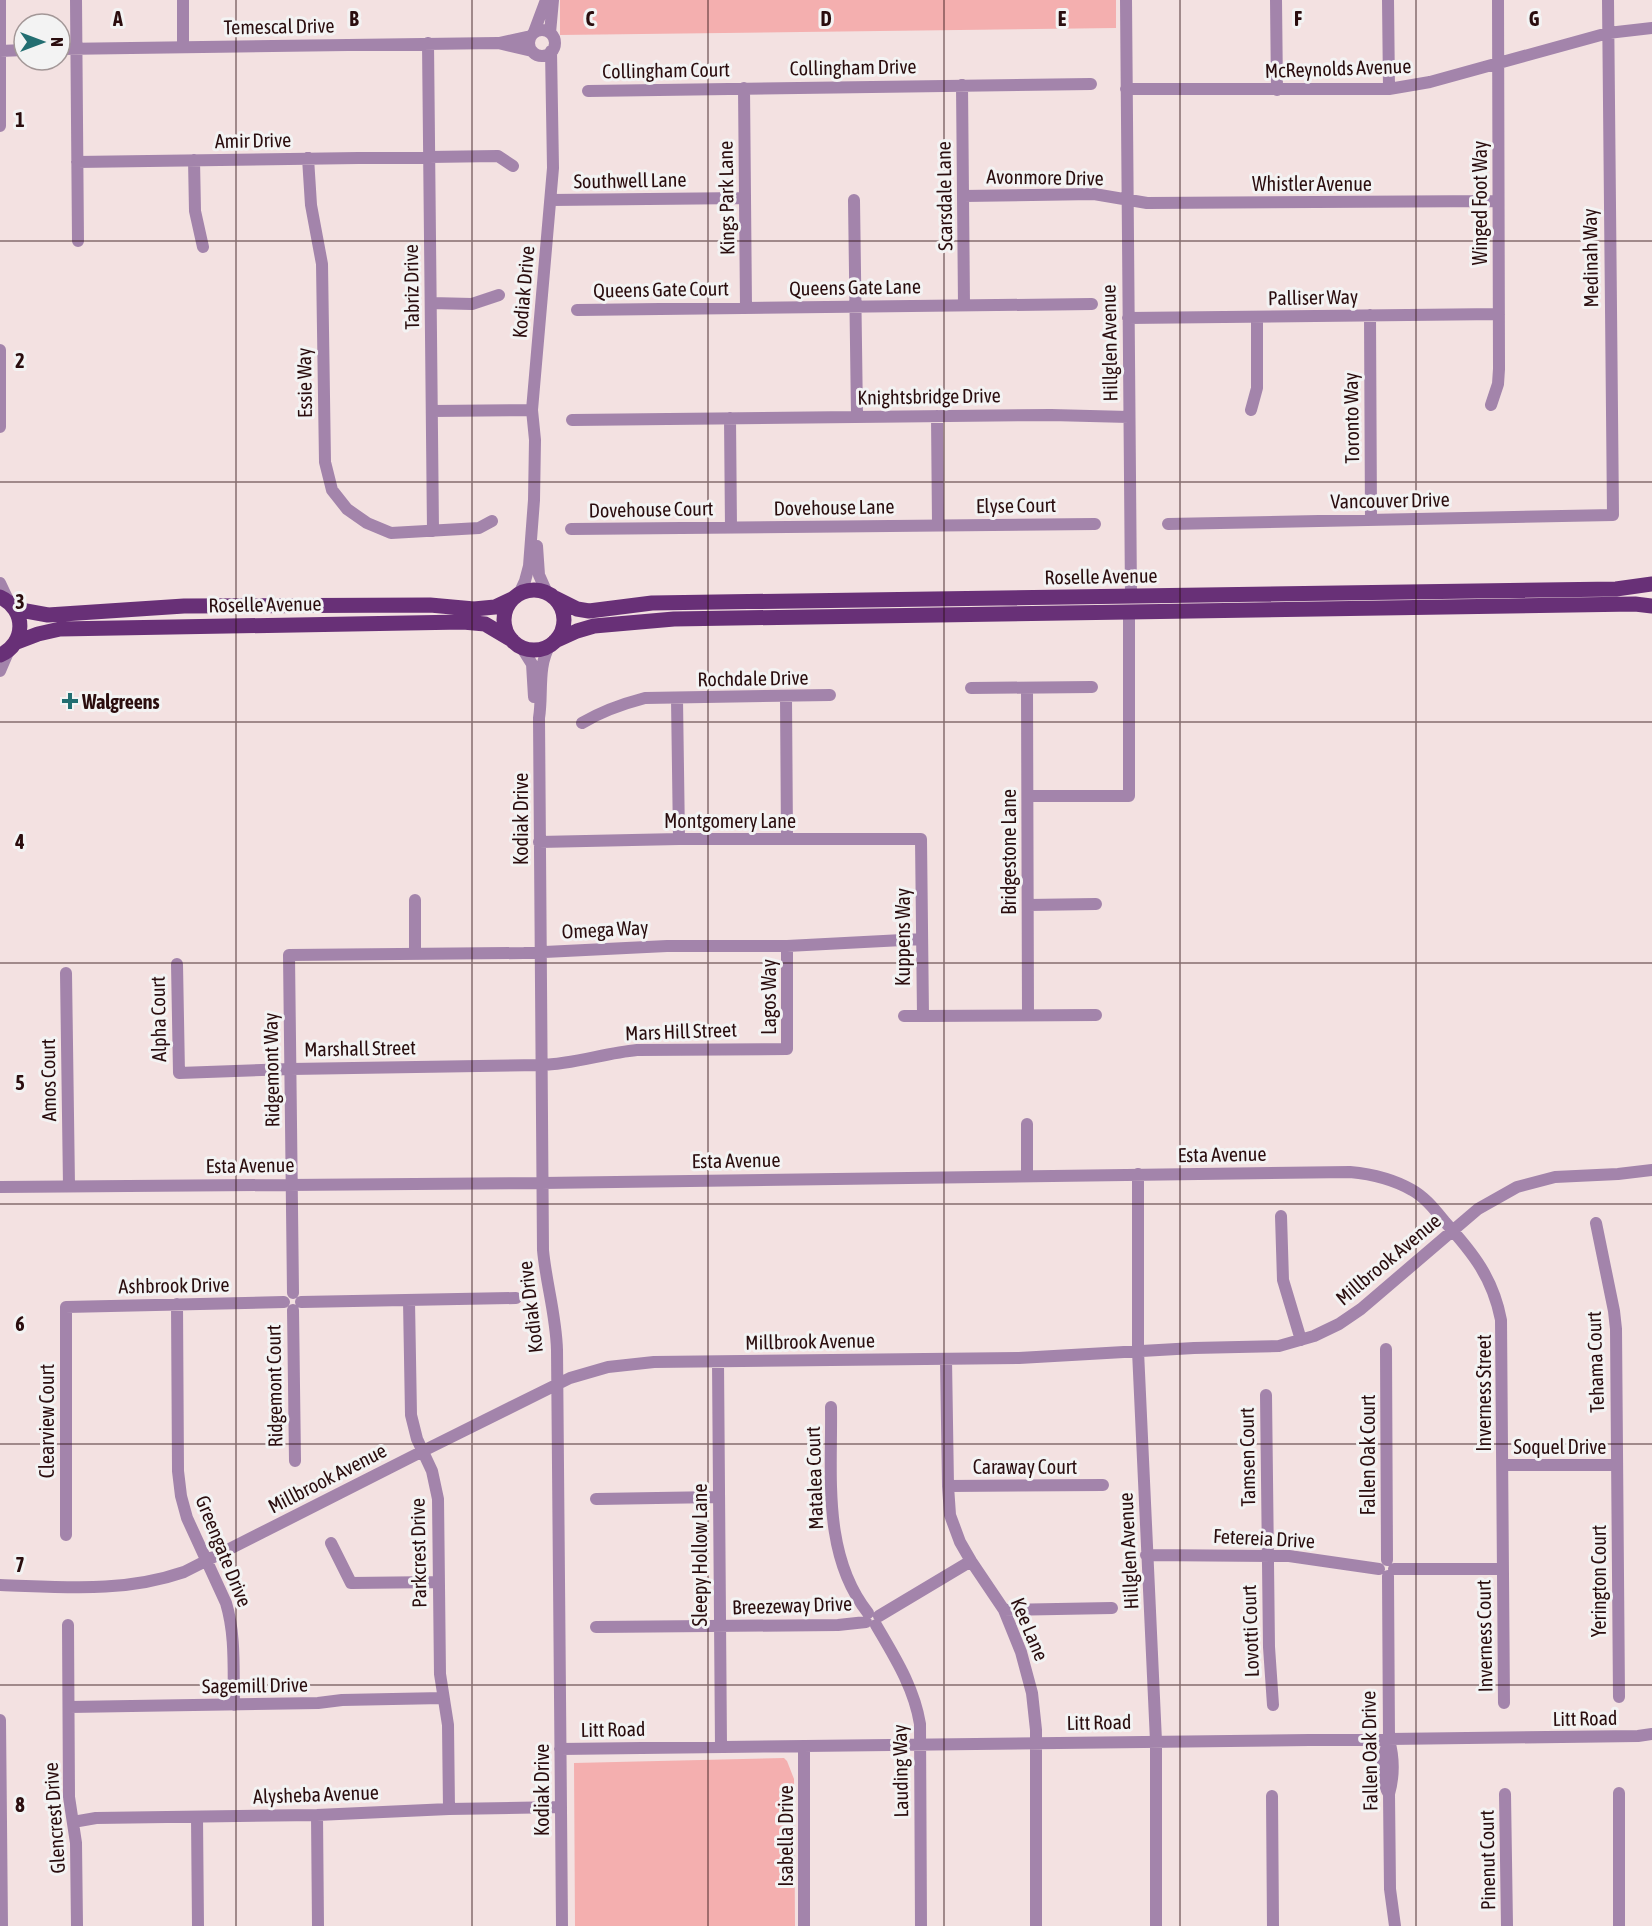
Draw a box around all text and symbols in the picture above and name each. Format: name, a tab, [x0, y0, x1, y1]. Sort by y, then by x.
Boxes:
text: A	[112, 7, 123, 30]
text: B	[349, 7, 359, 30]
text: C	[586, 7, 595, 30]
text: D	[820, 7, 832, 30]
text: E	[1058, 7, 1067, 30]
text: F	[1294, 7, 1302, 30]
text: G	[1529, 7, 1540, 30]
north arrow	[12, 12, 72, 72]
street label: Temescal Drive	[223, 14, 335, 38]
text: N	[48, 37, 66, 47]
street label: Collingham Drive	[789, 54, 917, 80]
street label: McReynolds Avenue	[1264, 54, 1412, 82]
street label: Collingham Court	[602, 57, 730, 83]
text: 1	[15, 108, 25, 131]
street label: Amir Drive	[215, 128, 291, 152]
street label: Kings Park Lane	[714, 141, 738, 255]
street label: Scarsdale Lane	[932, 141, 956, 251]
street label: Winged Foot Way	[1468, 141, 1491, 265]
street label: Avonmore Drive	[986, 164, 1104, 190]
street label: Southwell Lane	[573, 168, 687, 192]
street label: Whistler Avenue	[1252, 172, 1372, 195]
street label: Medinah Way	[1578, 208, 1602, 308]
street label: Tabriz Drive	[399, 244, 423, 330]
street label: Kodiak Drive	[508, 245, 538, 339]
street label: Queens Gate Lane	[789, 274, 921, 300]
street label: Queens Gate Court	[593, 276, 729, 302]
street label: Hillglen Avenue	[1096, 284, 1122, 402]
street label: Palliser Way	[1268, 285, 1358, 309]
street label: Essie Way	[292, 348, 316, 418]
text: 2	[15, 349, 25, 372]
street label: Toronto Way	[1339, 372, 1363, 464]
street label: Knightsbridge Drive	[857, 383, 1001, 409]
street label: Vancouver Drive	[1330, 487, 1450, 513]
street label: Elyse Court	[976, 493, 1057, 517]
street label: Dovehouse Lane	[773, 494, 895, 520]
street label: Dovehouse Court	[588, 496, 714, 522]
street label: Roselle Avenue	[1044, 564, 1158, 588]
text: 3	[15, 590, 25, 613]
street label: Roselle Avenue	[208, 592, 322, 616]
street label: Rochdale Drive	[697, 666, 809, 690]
place label: Walgreens	[81, 690, 160, 713]
marker: Walgreens	[63, 694, 77, 708]
street label: Kodiak Drive	[509, 773, 532, 865]
street label: Bridgestone Lane	[997, 789, 1020, 915]
street label: Montgomery Lane	[664, 809, 796, 832]
text: 4	[14, 830, 25, 853]
street label: Kuppens Way	[891, 888, 914, 986]
street label: Omega Way	[561, 915, 649, 943]
street label: Lagos Way	[757, 959, 780, 1035]
street label: Alpha Court	[146, 976, 170, 1062]
street label: Ridgemont Way	[258, 1012, 284, 1128]
street label: Mars Hill Street	[625, 1018, 738, 1044]
street label: Marshall Street	[304, 1036, 416, 1060]
street label: Amos Court	[36, 1038, 60, 1122]
text: 5	[15, 1071, 25, 1094]
street label: Esta Avenue	[1177, 1142, 1267, 1166]
street label: Esta Avenue	[691, 1148, 781, 1172]
street label: Esta Avenue	[205, 1153, 295, 1177]
street label: Millbrook Avenue	[1331, 1209, 1445, 1309]
street label: Kodiak Drive	[513, 1260, 547, 1354]
street label: Ashbrook Drive	[118, 1273, 230, 1297]
street label: Tehama Court	[1582, 1311, 1608, 1413]
text: 6	[15, 1312, 25, 1335]
street label: Ridgemont Court	[261, 1324, 287, 1448]
street label: Millbrook Avenue	[745, 1328, 875, 1354]
street label: Inverness Street	[1472, 1334, 1495, 1452]
street label: Clearview Court	[35, 1364, 58, 1478]
street label: Fallen Oak Court	[1356, 1394, 1379, 1515]
street label: Tamsen Court	[1235, 1407, 1259, 1507]
street label: Matalea Court	[801, 1426, 827, 1530]
street label: Soquel Drive	[1514, 1435, 1606, 1458]
street label: Millbrook Avenue	[264, 1438, 390, 1518]
street label: Caraway Court	[973, 1455, 1078, 1478]
street label: Sleepy Hollow Lane	[688, 1484, 711, 1626]
street label: Greengate Drive	[191, 1492, 257, 1610]
street label: Hillglen Avenue	[1113, 1492, 1143, 1610]
street label: Parkcrest Drive	[406, 1498, 430, 1608]
street label: Fetereia Drive	[1213, 1524, 1315, 1552]
street label: Yerington Court	[1587, 1525, 1610, 1637]
text: 7	[15, 1553, 25, 1576]
street label: Inverness Court	[1472, 1579, 1496, 1693]
street label: Lovotti Court	[1237, 1584, 1263, 1678]
street label: Breezeway Drive	[732, 1591, 852, 1619]
street label: Kee Lane	[1007, 1594, 1053, 1664]
street label: Sagemill Drive	[202, 1673, 308, 1697]
street label: Fallen Oak Drive	[1356, 1691, 1382, 1811]
street label: Litt Road	[1552, 1706, 1618, 1730]
street label: Litt Road	[1066, 1710, 1132, 1734]
street label: Litt Road	[580, 1717, 646, 1741]
street label: Lauding Way	[888, 1724, 912, 1818]
street label: Kodiak Drive	[530, 1744, 553, 1836]
street label: Glencrest Drive	[39, 1762, 69, 1874]
street label: Alysheba Avenue	[253, 1780, 379, 1808]
street label: Isabella Drive	[774, 1785, 797, 1887]
text: 8	[15, 1793, 25, 1816]
street label: Pinenut Court	[1475, 1809, 1499, 1910]

